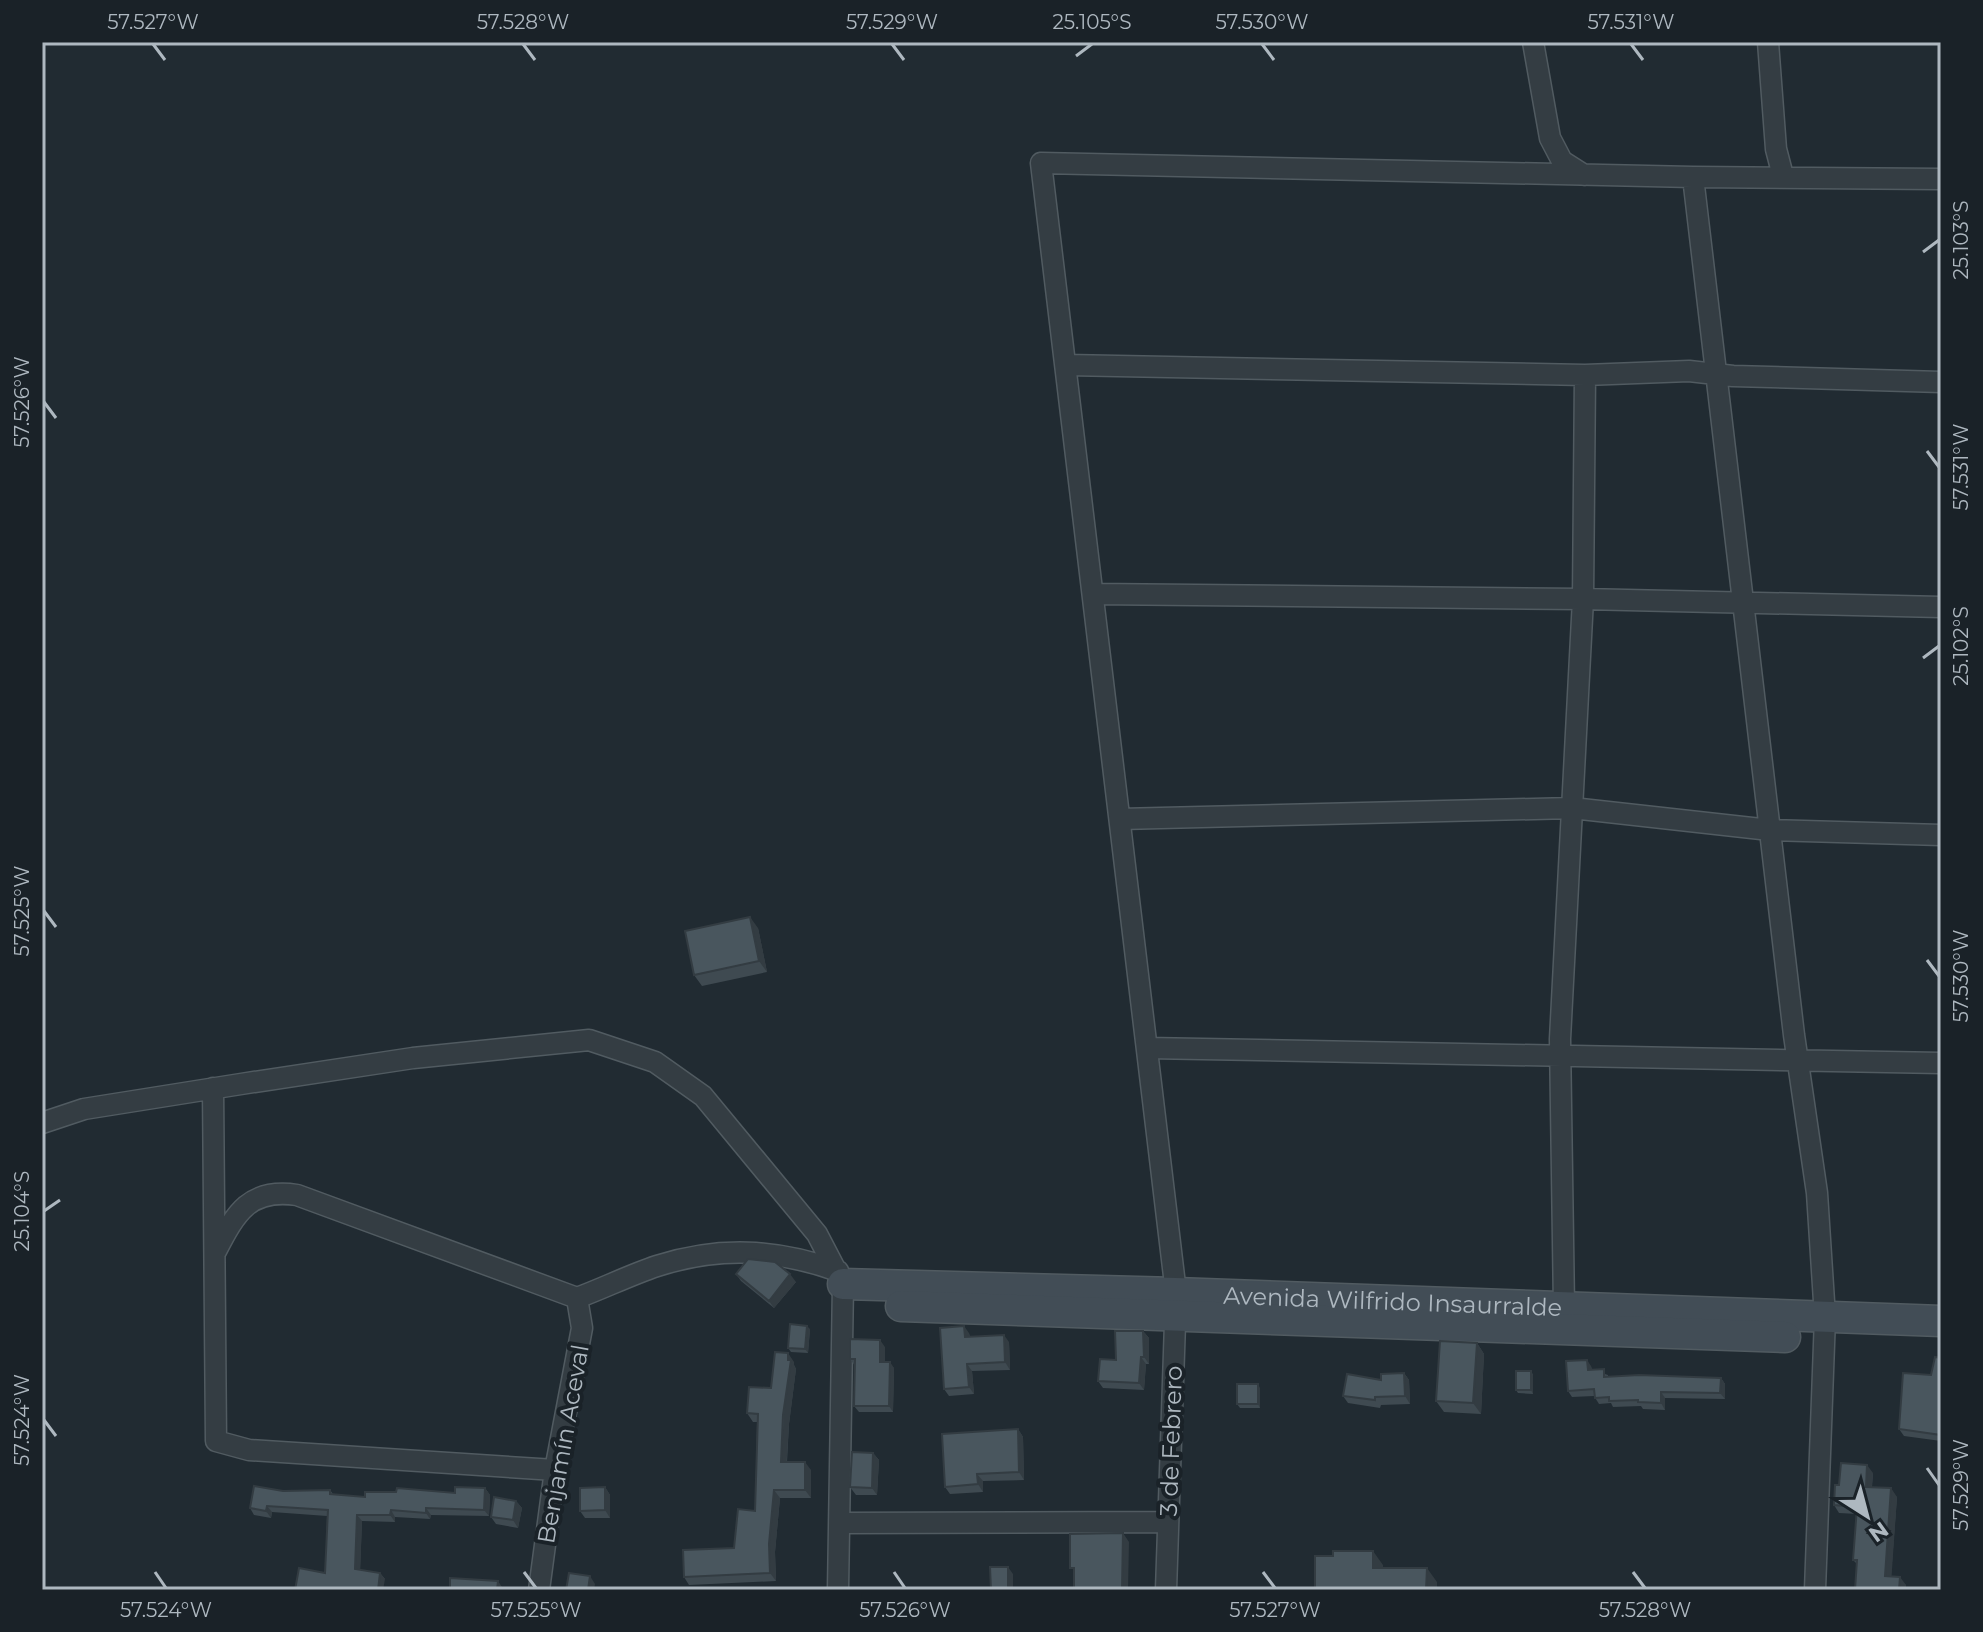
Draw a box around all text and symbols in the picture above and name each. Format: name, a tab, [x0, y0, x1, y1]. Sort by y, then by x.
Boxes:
text: 57.527°W	[107, 10, 199, 34]
text: 57.528°W	[477, 10, 569, 34]
text: 57.529°W	[846, 10, 938, 34]
text: 25.105°S	[1052, 10, 1132, 34]
text: 57.530°W	[1216, 10, 1308, 34]
text: 57.531°W	[1588, 10, 1674, 34]
text: 25.103°S	[1949, 201, 1973, 280]
text: 57.526°W	[10, 356, 34, 448]
text: 57.531°W	[1949, 424, 1973, 510]
text: 25.102°S	[1949, 606, 1973, 686]
text: 57.525°W	[10, 866, 34, 956]
text: 57.530°W	[1949, 930, 1973, 1022]
text: 25.104°S	[10, 1171, 34, 1251]
street label: Avenida Wilfrido Insaurralde	[1223, 1280, 1563, 1322]
street label: Benjamín Aceval	[531, 1342, 595, 1546]
street label: 3 de Febrero	[1154, 1365, 1188, 1517]
text: 57.524°W	[10, 1374, 34, 1466]
text: 57.529°W	[1949, 1439, 1973, 1531]
north arrow	[1827, 1476, 1907, 1556]
text: N	[1863, 1516, 1894, 1548]
text: 57.524°W	[120, 1598, 212, 1622]
text: 57.525°W	[491, 1598, 581, 1622]
text: 57.526°W	[859, 1598, 951, 1622]
text: 57.527°W	[1229, 1598, 1321, 1622]
text: 57.528°W	[1599, 1598, 1691, 1622]

